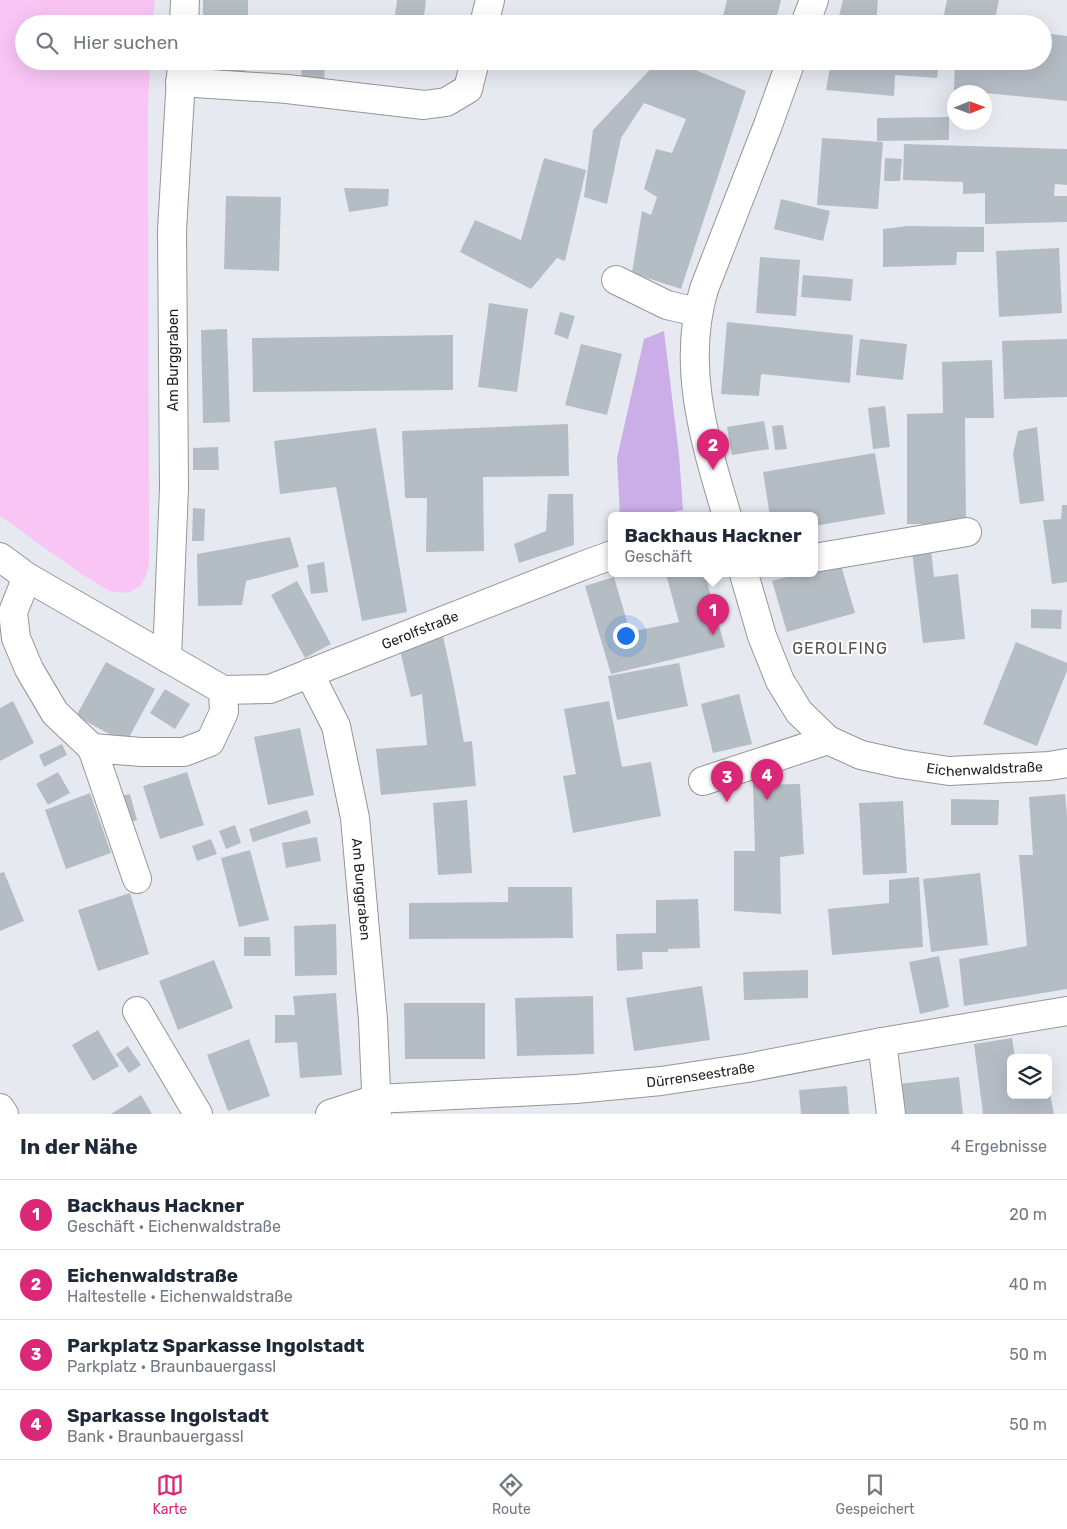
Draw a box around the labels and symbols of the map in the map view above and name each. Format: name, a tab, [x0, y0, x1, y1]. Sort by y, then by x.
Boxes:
north arrow	[947, 85, 992, 130]
street label: Am Burggraben	[165, 309, 182, 411]
pin: 2	[697, 429, 729, 470]
pin: 1	[697, 594, 729, 635]
street label: Gerolfstraße	[379, 607, 461, 653]
your location	[613, 623, 639, 649]
district label: GEROLFING	[792, 639, 888, 658]
street label: Eichenwaldstraße	[925, 758, 1043, 780]
pin: 4	[751, 759, 783, 800]
pin: 3	[711, 761, 743, 802]
street label: Am Burggraben	[348, 837, 374, 941]
street label: Dürrenseestraße	[646, 1058, 756, 1091]

